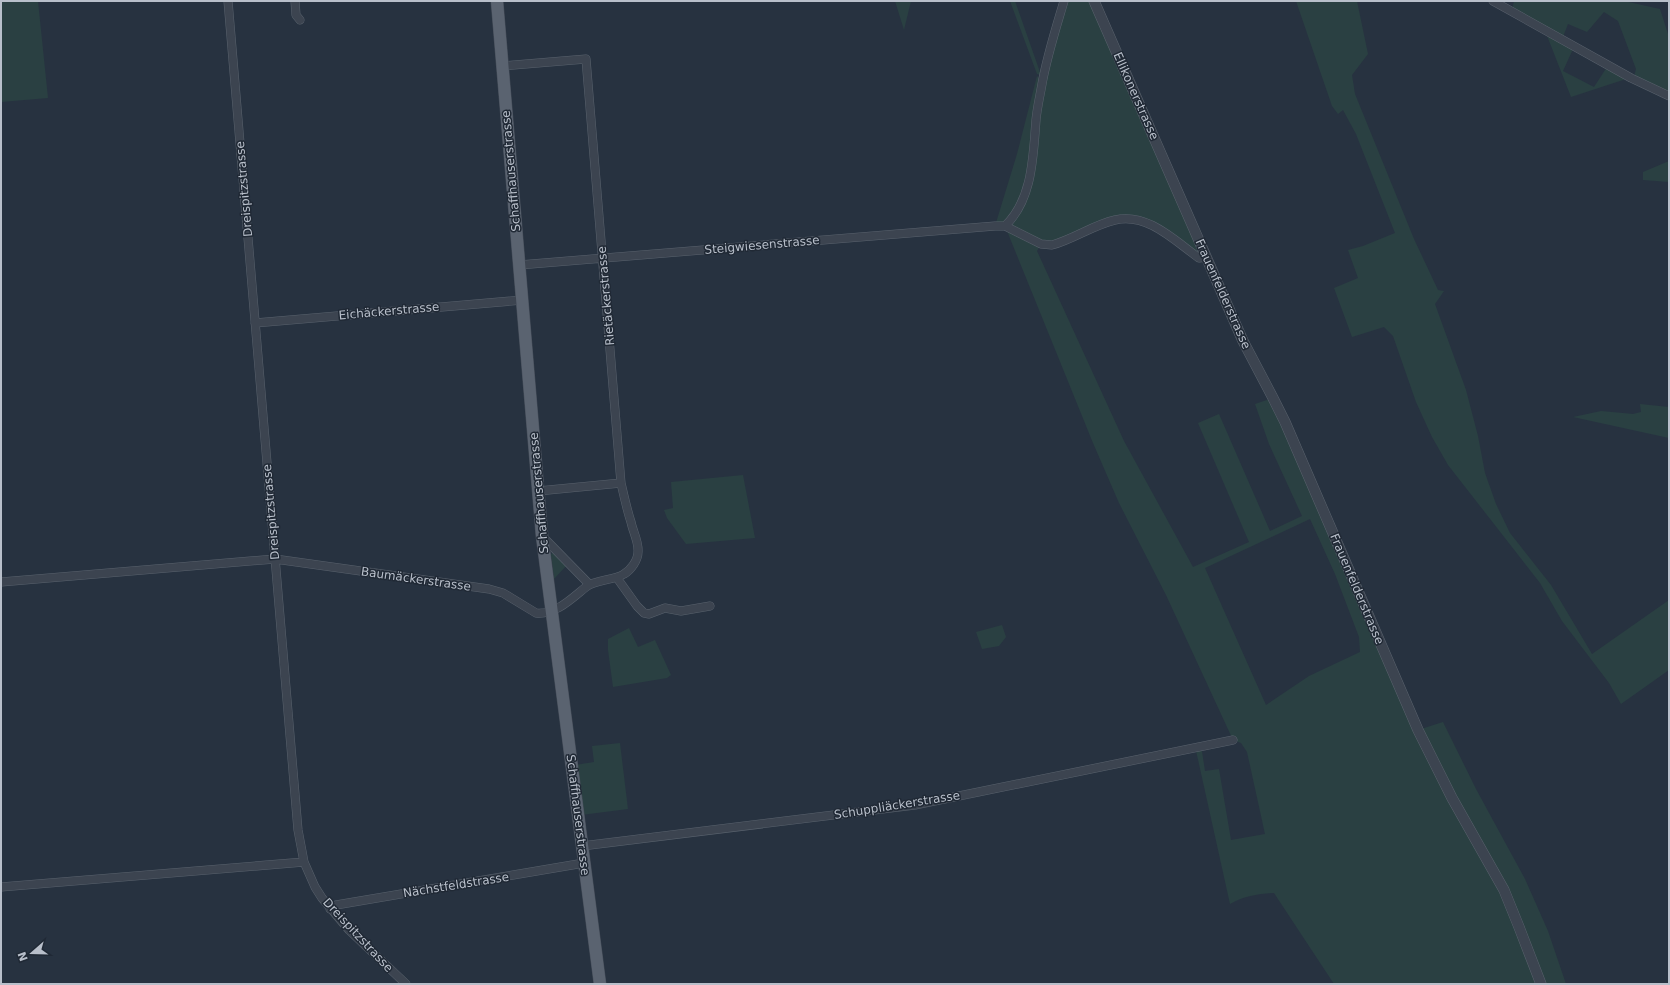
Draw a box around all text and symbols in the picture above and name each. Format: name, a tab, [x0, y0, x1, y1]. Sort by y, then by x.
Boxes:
street label: Ellikonerstrasse	[1110, 50, 1162, 142]
street label: Schaffhauserstrasse	[499, 110, 523, 232]
street label: Dreispitzstrasse	[233, 141, 255, 237]
street label: Steigwiesenstrasse	[704, 233, 820, 257]
street label: Frauenfelderstrasse	[1192, 237, 1254, 351]
street label: Rietäckerstrasse	[595, 246, 617, 346]
street label: Eichäckerstrasse	[338, 300, 440, 322]
street label: Schaffhauserstrasse	[527, 432, 551, 554]
street label: Dreispitzstrasse	[260, 464, 282, 560]
street label: Frauenfelderstrasse	[1327, 532, 1387, 646]
street label: Baumäckerstrasse	[360, 564, 472, 594]
street label: Schaffhauserstrasse	[564, 754, 592, 876]
street label: Schuppliäckerstrasse	[833, 788, 961, 822]
street label: Nächstfeldstrasse	[402, 870, 510, 900]
street label: Dreispitzstrasse	[320, 895, 396, 975]
north arrow	[12, 933, 52, 973]
text: N	[15, 950, 31, 963]

